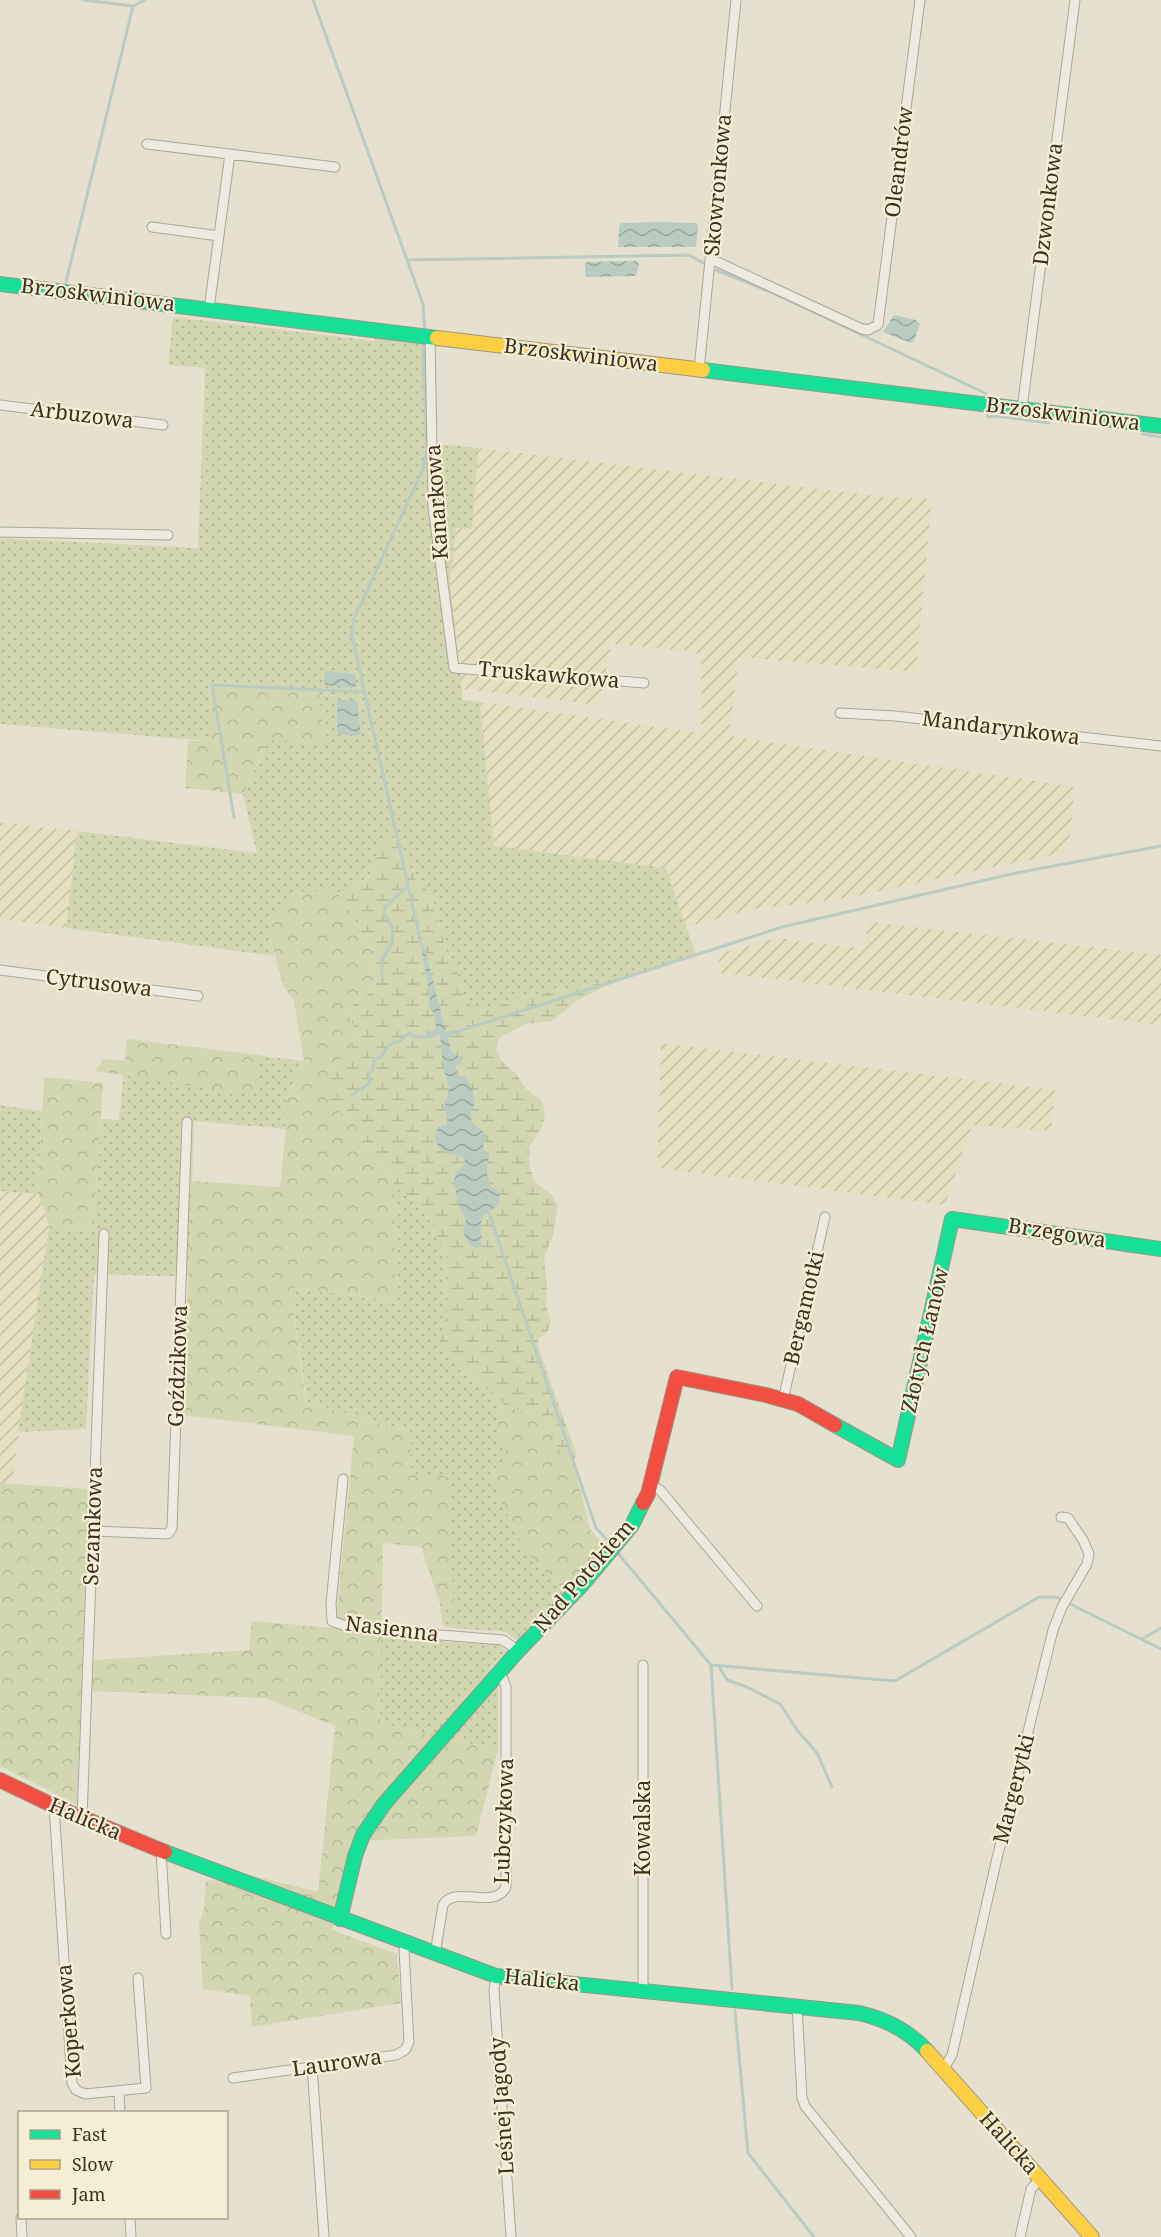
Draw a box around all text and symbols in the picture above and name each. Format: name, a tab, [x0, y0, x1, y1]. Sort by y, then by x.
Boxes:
street label: Oleandrów	[877, 104, 919, 219]
street label: Skowronkowa	[697, 112, 737, 257]
street label: Dzwonkowa	[1026, 141, 1068, 267]
street label: Brzoskwiniowa	[19, 271, 177, 317]
street label: Brzoskwiniowa	[502, 331, 660, 377]
street label: Brzoskwiniowa	[984, 390, 1142, 436]
street label: Arbuzowa	[29, 394, 135, 434]
street label: Kanarkowa	[418, 443, 454, 561]
street label: Truskawkowa	[477, 654, 621, 694]
street label: Mandarynkowa	[921, 703, 1082, 751]
street label: Cytrusowa	[44, 962, 154, 1002]
street label: Brzegowa	[1006, 1210, 1108, 1254]
street label: Bergamotki	[776, 1248, 830, 1368]
street label: Złotych Łanów	[894, 1263, 955, 1415]
street label: Goździkowa	[161, 1304, 193, 1427]
street label: Sezamkowa	[76, 1466, 108, 1586]
street label: Nad Potokiem	[527, 1513, 640, 1638]
street label: Nasienna	[344, 1608, 441, 1648]
street label: Margerytki	[986, 1731, 1040, 1847]
street label: Lubczykowa	[487, 1757, 519, 1884]
street label: Kowalska	[628, 1780, 656, 1876]
street label: Halicka	[45, 1790, 126, 1846]
street label: Halicka	[503, 1961, 581, 1997]
street label: Koperkowa	[49, 1963, 87, 2079]
street label: Leśnej Jagody	[482, 2036, 520, 2176]
street label: Laurowa	[290, 2042, 383, 2082]
street label: Halicka	[974, 2105, 1046, 2180]
legend	[18, 2111, 228, 2219]
text: Fast	[72, 2122, 107, 2146]
text: Slow	[72, 2152, 114, 2176]
text: Jam	[71, 2182, 106, 2206]

